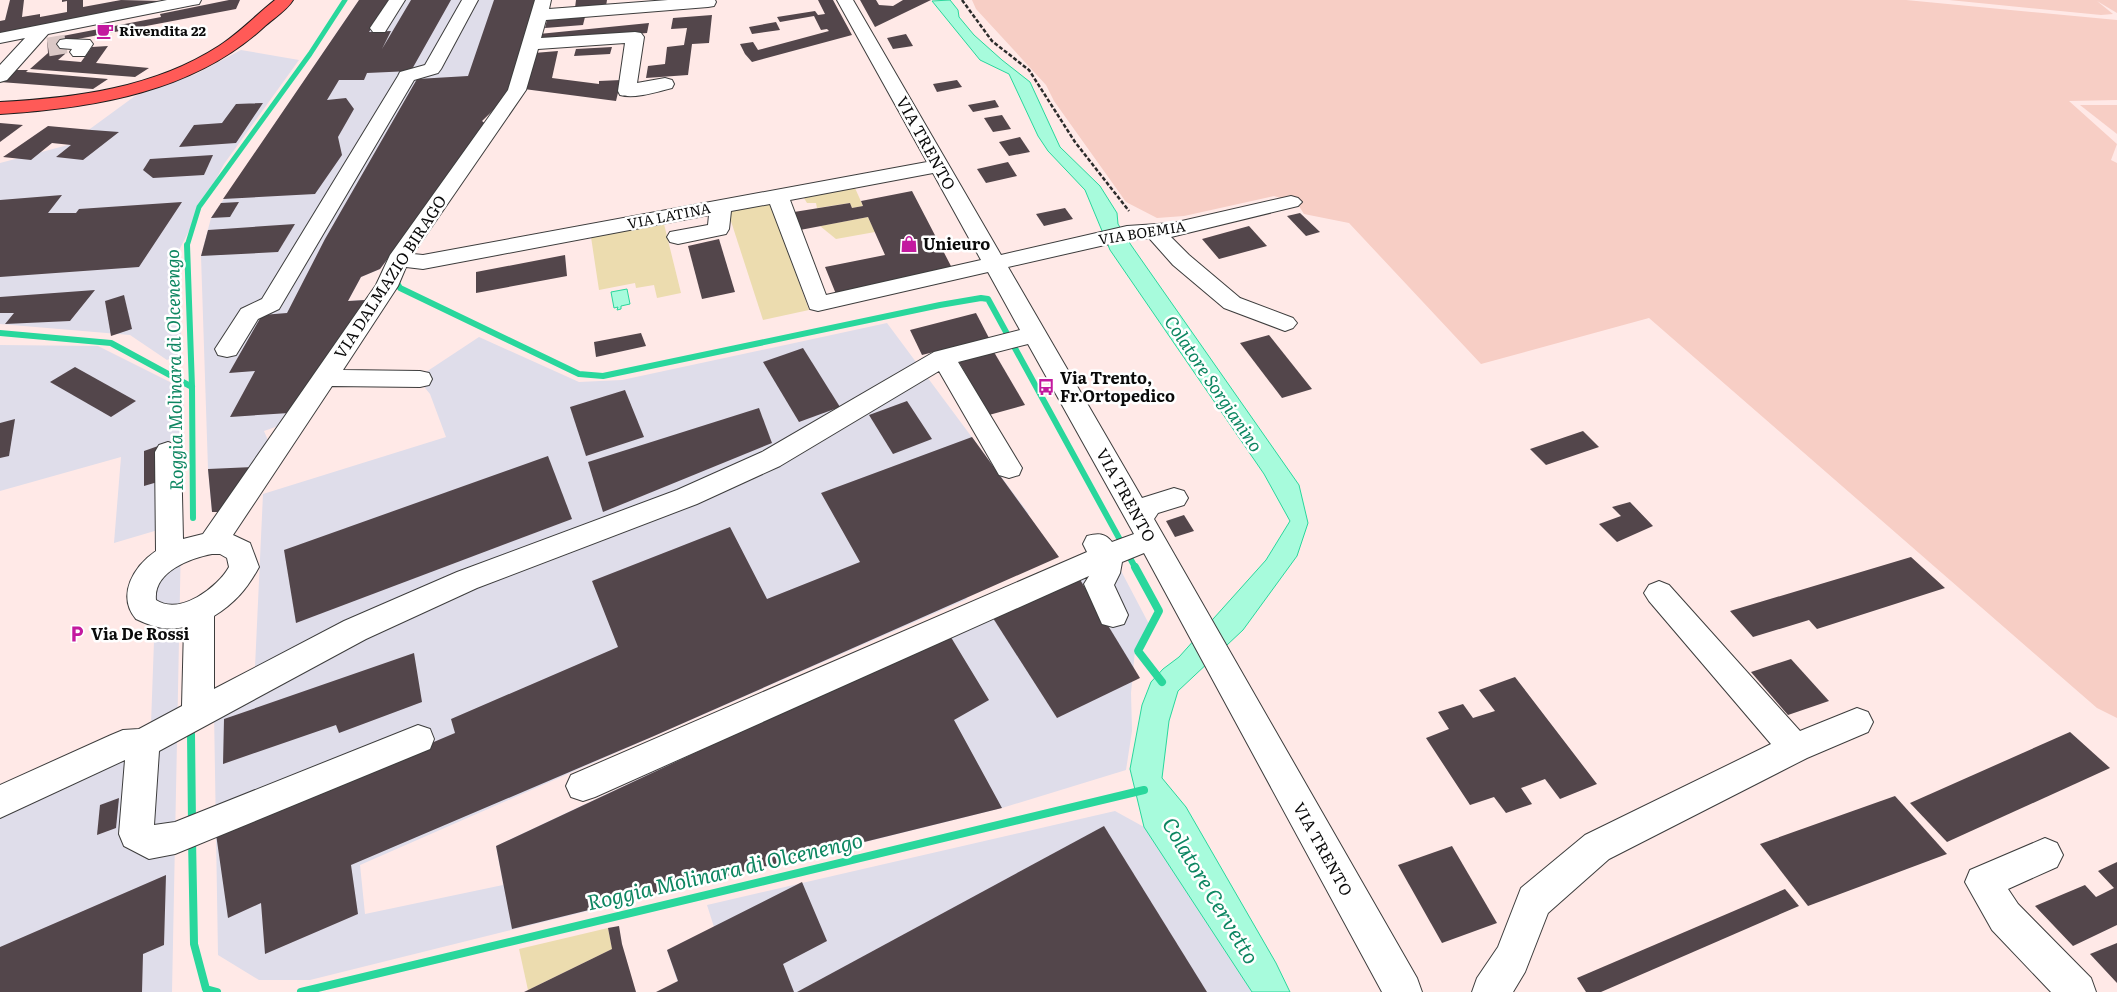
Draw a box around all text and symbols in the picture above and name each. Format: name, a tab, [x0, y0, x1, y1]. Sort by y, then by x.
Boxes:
place label: Rivendita 22	[119, 20, 206, 40]
cafe icon: Rivendita 22	[95, 21, 115, 41]
street label: VIA TRENTO	[891, 91, 963, 194]
street label: VIA DALMAZIO BIRAGO	[327, 190, 451, 363]
street label: VIA LATINA	[626, 197, 713, 233]
street label: VIA BOEMIA	[1097, 215, 1188, 249]
place label: Unieuro	[923, 231, 990, 255]
shop icon: Unieuro	[899, 234, 919, 254]
water label: Roggia Molinara di Olcenengo	[158, 249, 189, 491]
water label: Colatore Sorgianino	[1158, 309, 1270, 457]
place label: Via Trento, Fr.Ortopedico	[1060, 365, 1175, 407]
bus stop icon: Via Trento, Fr.Ortopedico	[1036, 377, 1056, 397]
street label: VIA TRENTO	[1091, 443, 1163, 546]
place label: Via De Rossi	[91, 621, 189, 645]
parking icon: Via De Rossi	[67, 624, 87, 644]
street label: VIA TRENTO	[1288, 797, 1360, 900]
water label: Colatore Cervetto	[1156, 810, 1268, 969]
water label: Roggia Molinara di Olcenengo	[583, 823, 865, 916]

